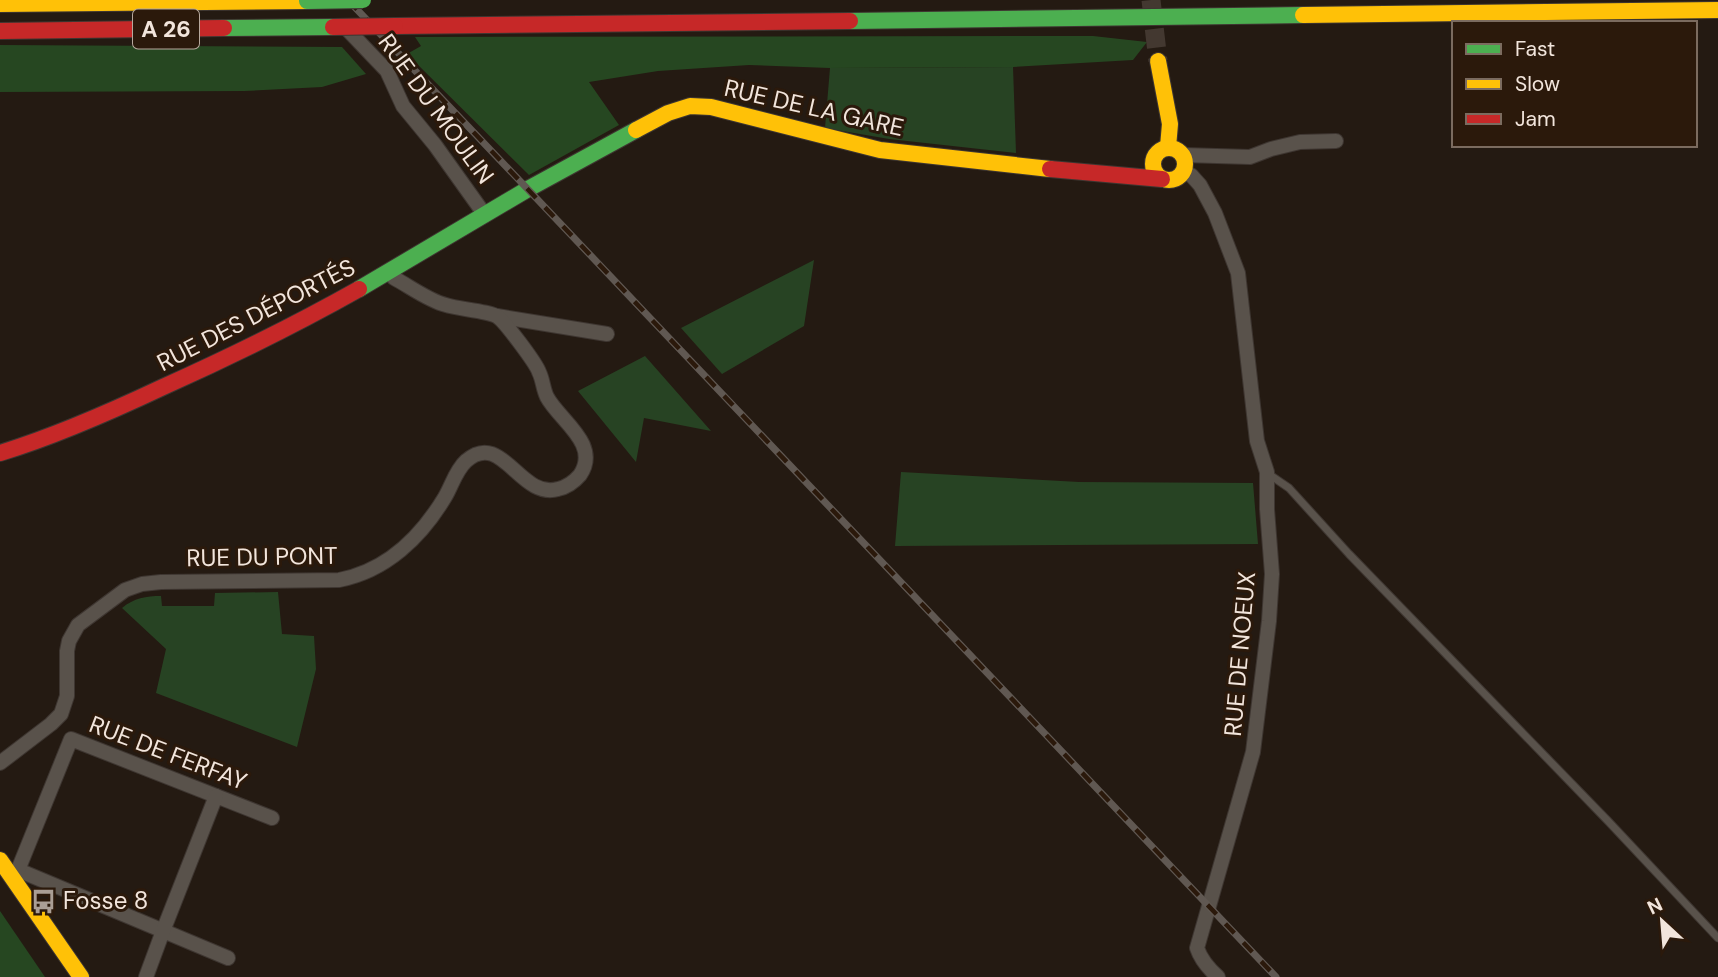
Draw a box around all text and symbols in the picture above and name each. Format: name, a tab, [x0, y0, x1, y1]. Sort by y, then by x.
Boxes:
road number: A 26	[133, 10, 199, 48]
legend	[1452, 21, 1697, 147]
street label: RUE DU MOULIN	[372, 28, 501, 190]
text: Fast	[1515, 35, 1555, 63]
text: Slow	[1515, 70, 1560, 98]
street label: RUE DE LA GARE	[721, 72, 907, 143]
text: Jam	[1515, 105, 1556, 133]
street label: RUE DES DÉPORTÉS	[152, 251, 360, 378]
street label: RUE DU PONT	[186, 540, 338, 573]
street label: RUE DE NOEUX	[1217, 570, 1262, 738]
street label: RUE DE FERFAY	[85, 708, 251, 797]
place label: Fosse 8	[63, 885, 148, 916]
north arrow	[1627, 886, 1697, 956]
bus stop icon: Fosse 8	[29, 887, 57, 915]
text: N	[1643, 892, 1666, 920]

